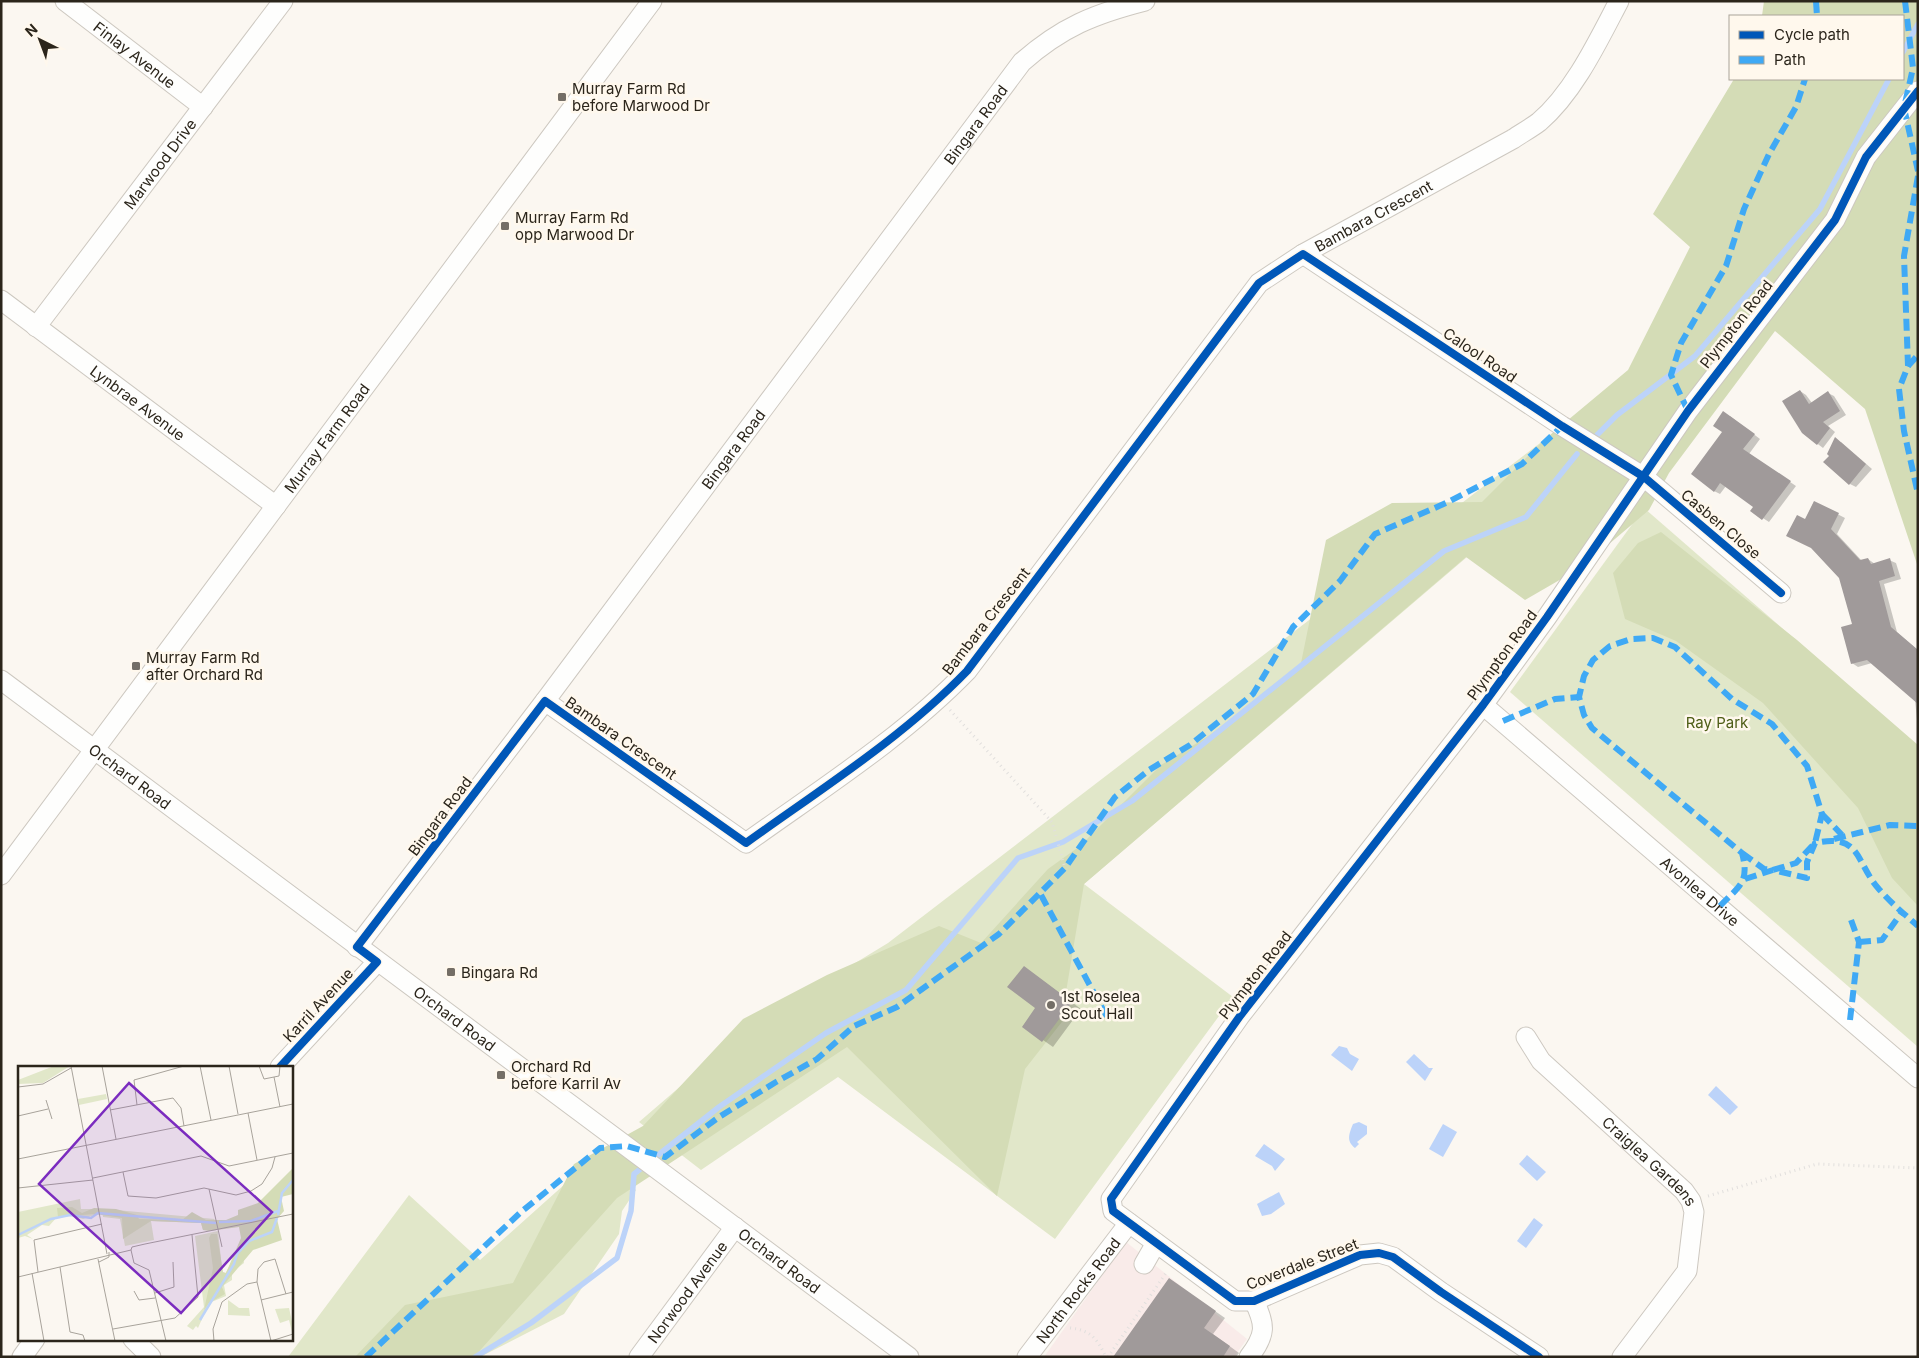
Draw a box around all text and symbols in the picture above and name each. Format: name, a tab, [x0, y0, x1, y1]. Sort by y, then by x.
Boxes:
north arrow	[15, 15, 65, 65]
legend	[1729, 15, 1904, 80]
street label: Finlay Avenue	[90, 17, 180, 92]
text: N	[21, 20, 41, 40]
text: Cycle path	[1774, 25, 1850, 44]
text: Path	[1774, 50, 1806, 69]
place label: Murray Farm Rd before Marwood Dr	[572, 79, 710, 115]
street label: Bingara Road	[939, 81, 1011, 168]
marker: Murray Farm Rd before Marwood Dr	[556, 91, 568, 103]
street label: Marwood Drive	[119, 115, 200, 213]
street label: Bambara Crescent	[1311, 176, 1436, 255]
place label: Murray Farm Rd opp Marwood Dr	[515, 208, 635, 244]
marker: Murray Farm Rd opp Marwood Dr	[499, 220, 511, 232]
street label: Plympton Road	[1696, 276, 1776, 372]
street label: Calool Road	[1439, 323, 1521, 387]
street label: Lynbrae Avenue	[87, 361, 189, 444]
street label: Murray Farm Road	[280, 380, 373, 496]
street label: Bingara Road	[697, 406, 769, 493]
street label: Casben Close	[1677, 485, 1765, 563]
street label: Bambara Crescent	[938, 563, 1034, 679]
street label: Plympton Road	[1463, 606, 1541, 704]
place label: Murray Farm Rd after Orchard Rd	[146, 648, 263, 684]
marker: Murray Farm Rd after Orchard Rd	[130, 660, 142, 672]
street label: Bambara Crescent	[562, 692, 680, 784]
park label: Ray Park	[1686, 713, 1749, 732]
street label: Orchard Road	[85, 739, 175, 813]
street label: Bingara Road	[404, 773, 476, 859]
street label: Avonlea Drive	[1657, 852, 1743, 930]
street label: Plympton Road	[1215, 927, 1295, 1023]
place label: Bingara Rd	[461, 963, 538, 982]
street label: Karril Avenue	[279, 964, 357, 1046]
marker: Bingara Rd	[445, 966, 457, 978]
street label: Orchard Road	[410, 981, 500, 1055]
place label: 1st Roselea Scout Hall	[1061, 987, 1140, 1023]
marker: 1st Roselea Scout Hall	[1045, 999, 1057, 1011]
place label: Orchard Rd before Karril Av	[511, 1057, 621, 1093]
inset map	[18, 1066, 292, 1340]
marker: Orchard Rd before Karril Av	[495, 1069, 507, 1081]
street label: Craiglea Gardens	[1598, 1112, 1701, 1210]
street label: Orchard Road	[735, 1224, 824, 1297]
street label: North Rocks Road	[1032, 1234, 1124, 1347]
street label: Coverdale Street	[1243, 1234, 1361, 1294]
street label: Norwood Avenue	[643, 1237, 731, 1347]

